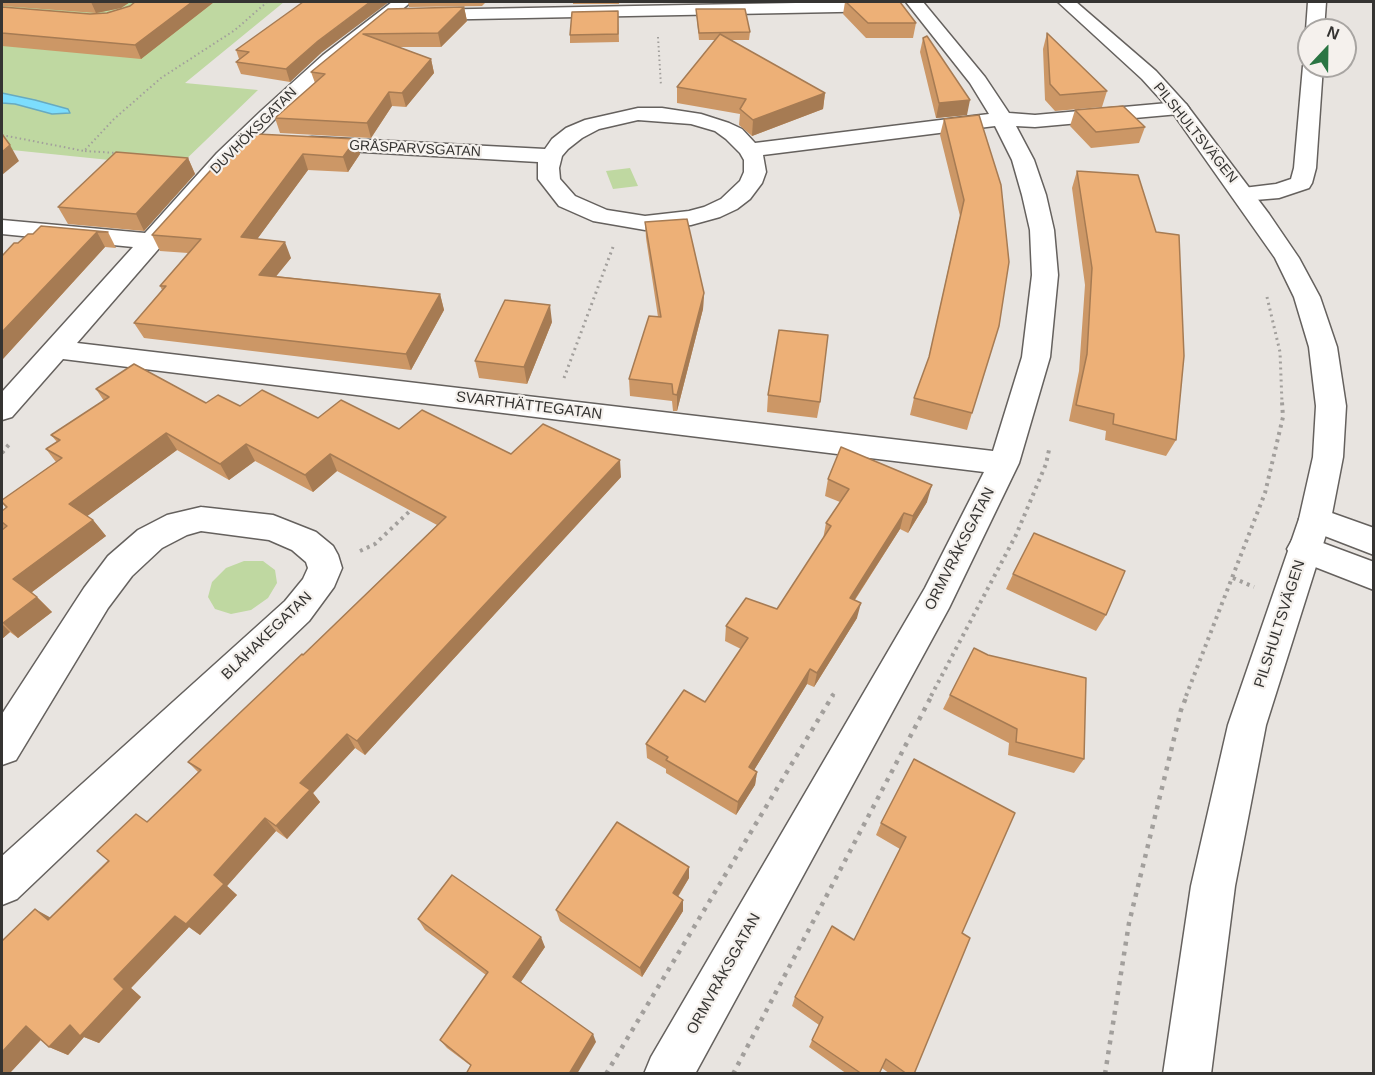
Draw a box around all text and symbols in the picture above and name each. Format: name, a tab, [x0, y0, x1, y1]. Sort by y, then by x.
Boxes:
north arrow	[1297, 18, 1357, 78]
text: N	[1325, 23, 1342, 43]
street label: PILSHULTSVÄGEN	[1149, 79, 1241, 187]
street label: DUVHÖKSGATAN	[207, 84, 301, 178]
street label: GRÅSPARVSGATAN	[349, 137, 481, 161]
street label: SVARTHÄTTEGATAN	[455, 388, 603, 424]
street label: ORMVRÅKSGATAN	[921, 485, 999, 613]
street label: PILSHULTSVÄGEN	[1251, 558, 1309, 690]
street label: BLÅHAKEGATAN	[218, 588, 316, 684]
street label: ORMVRÅKSGATAN	[683, 910, 765, 1038]

